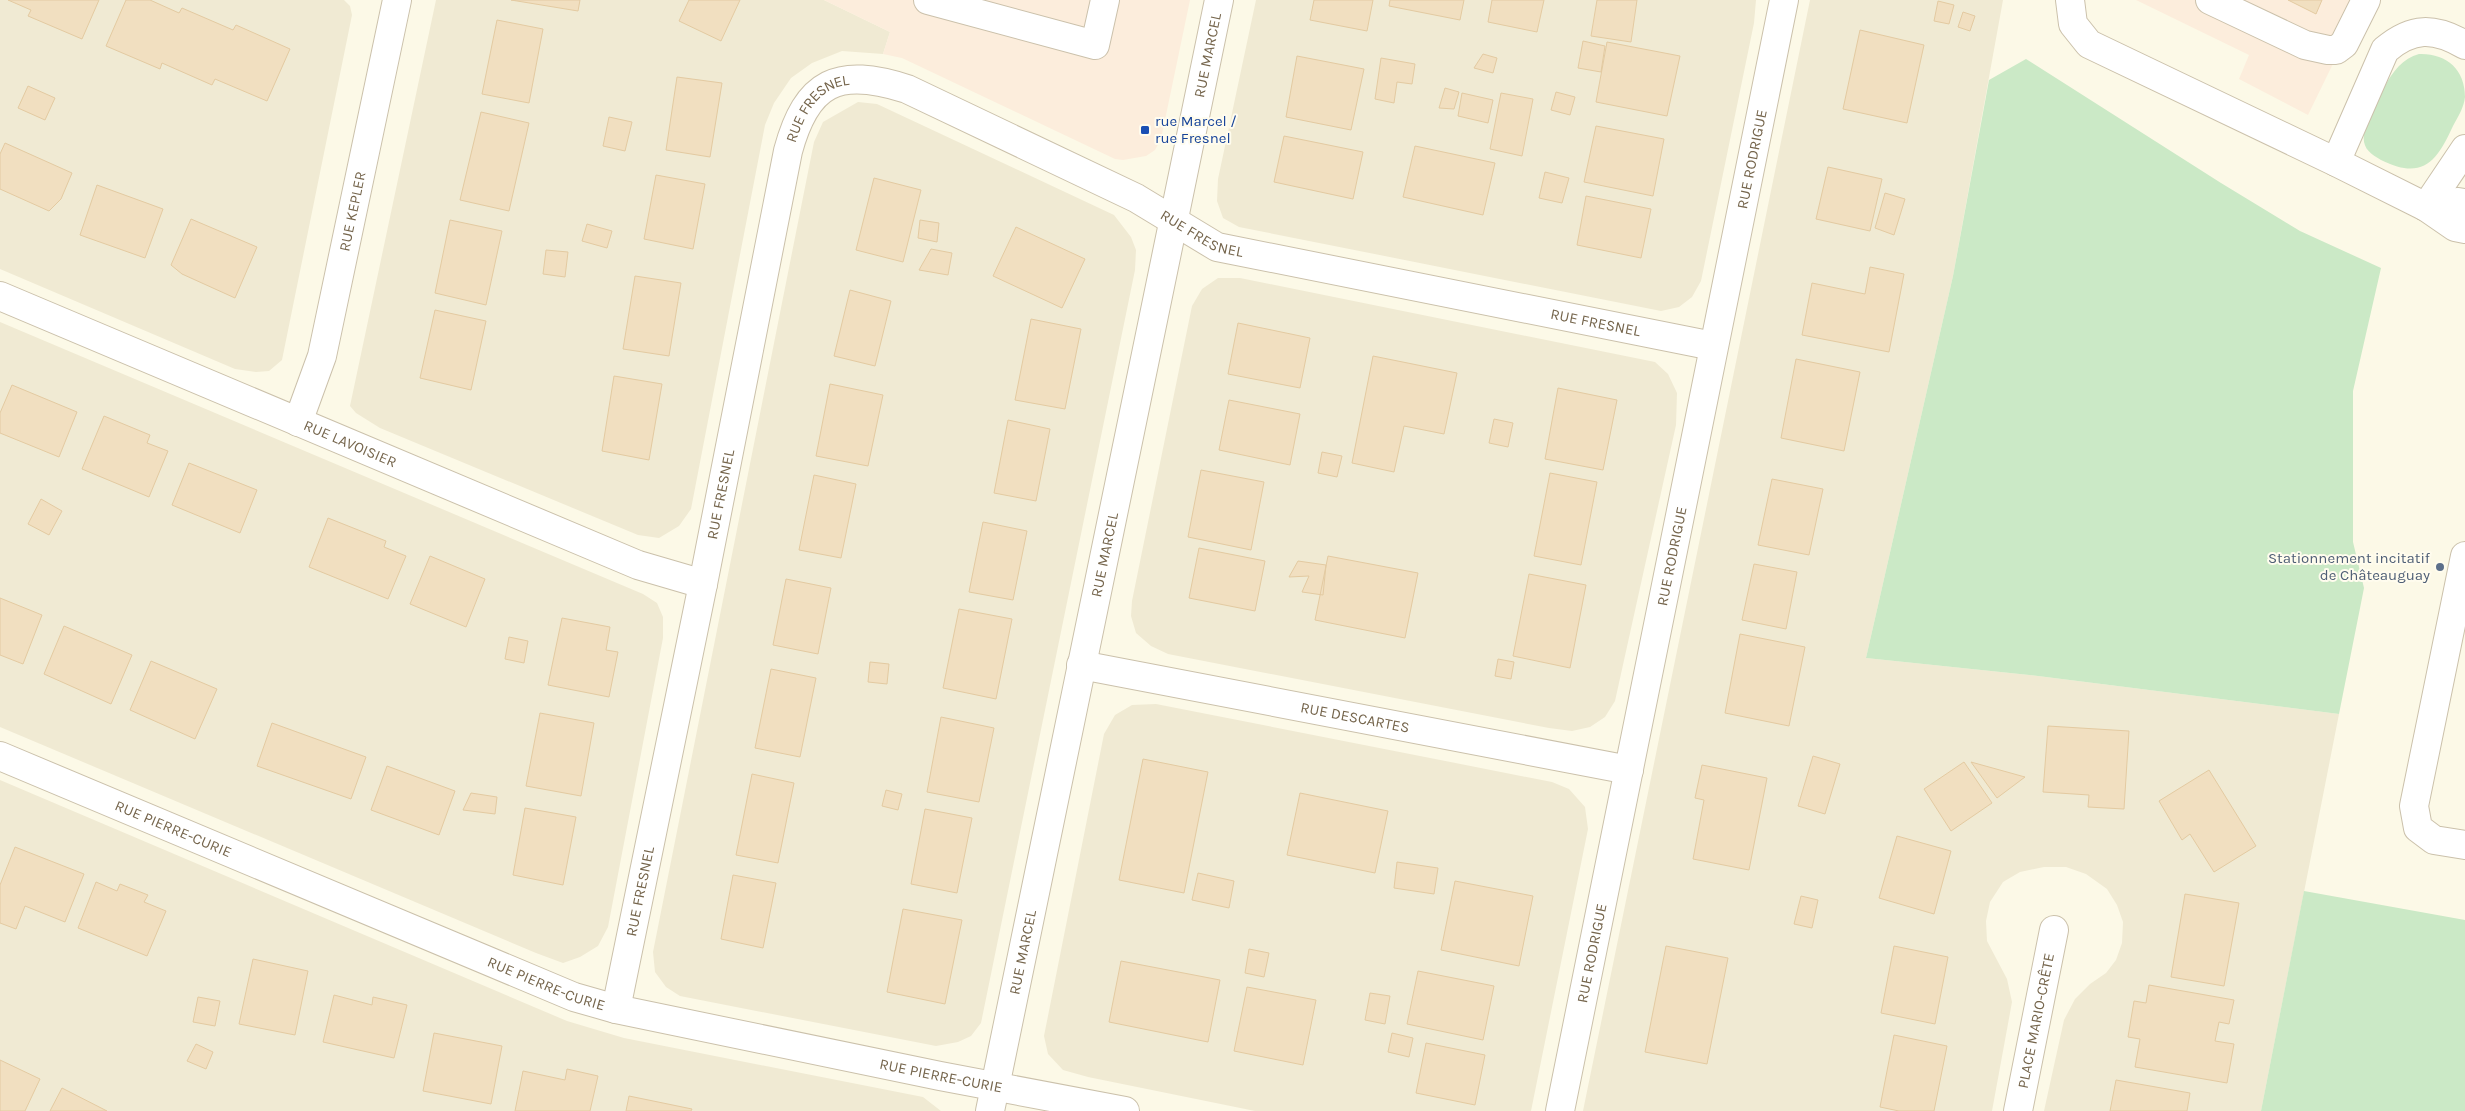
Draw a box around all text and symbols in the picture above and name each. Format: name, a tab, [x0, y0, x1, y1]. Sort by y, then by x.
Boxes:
street label: RUE MARCEL	[1190, 11, 1225, 99]
street label: RUE FRESNEL	[782, 71, 850, 145]
street label: RUE RODRIGUE	[1733, 108, 1771, 210]
place label: rue Marcel / rue Fresnel	[1155, 112, 1237, 147]
marker: rue Marcel / rue Fresnel	[1139, 124, 1151, 136]
street label: RUE KEPLER	[335, 170, 370, 253]
street label: RUE FRESNEL	[1157, 206, 1245, 261]
street label: RUE FRESNEL	[1549, 305, 1642, 340]
street label: RUE LAVOISIER	[301, 416, 399, 471]
street label: RUE FRESNEL	[703, 448, 738, 541]
street label: RUE RODRIGUE	[1653, 505, 1691, 607]
street label: RUE MARCEL	[1087, 511, 1122, 599]
place label: Stationnement incitatif de Châteauguay	[2268, 549, 2431, 584]
marker: Stationnement incitatif de Châteauguay	[2434, 561, 2446, 573]
street label: RUE DESCARTES	[1299, 698, 1411, 737]
street label: RUE PIERRE-CURIE	[112, 796, 234, 861]
street label: RUE FRESNEL	[622, 845, 658, 938]
street label: RUE RODRIGUE	[1573, 902, 1611, 1004]
street label: RUE MARCEL	[1005, 908, 1040, 996]
street label: PLACE MARIO-CRÊTE	[2014, 952, 2058, 1090]
street label: RUE PIERRE-CURIE	[485, 953, 607, 1014]
street label: RUE PIERRE-CURIE	[878, 1055, 1004, 1097]

